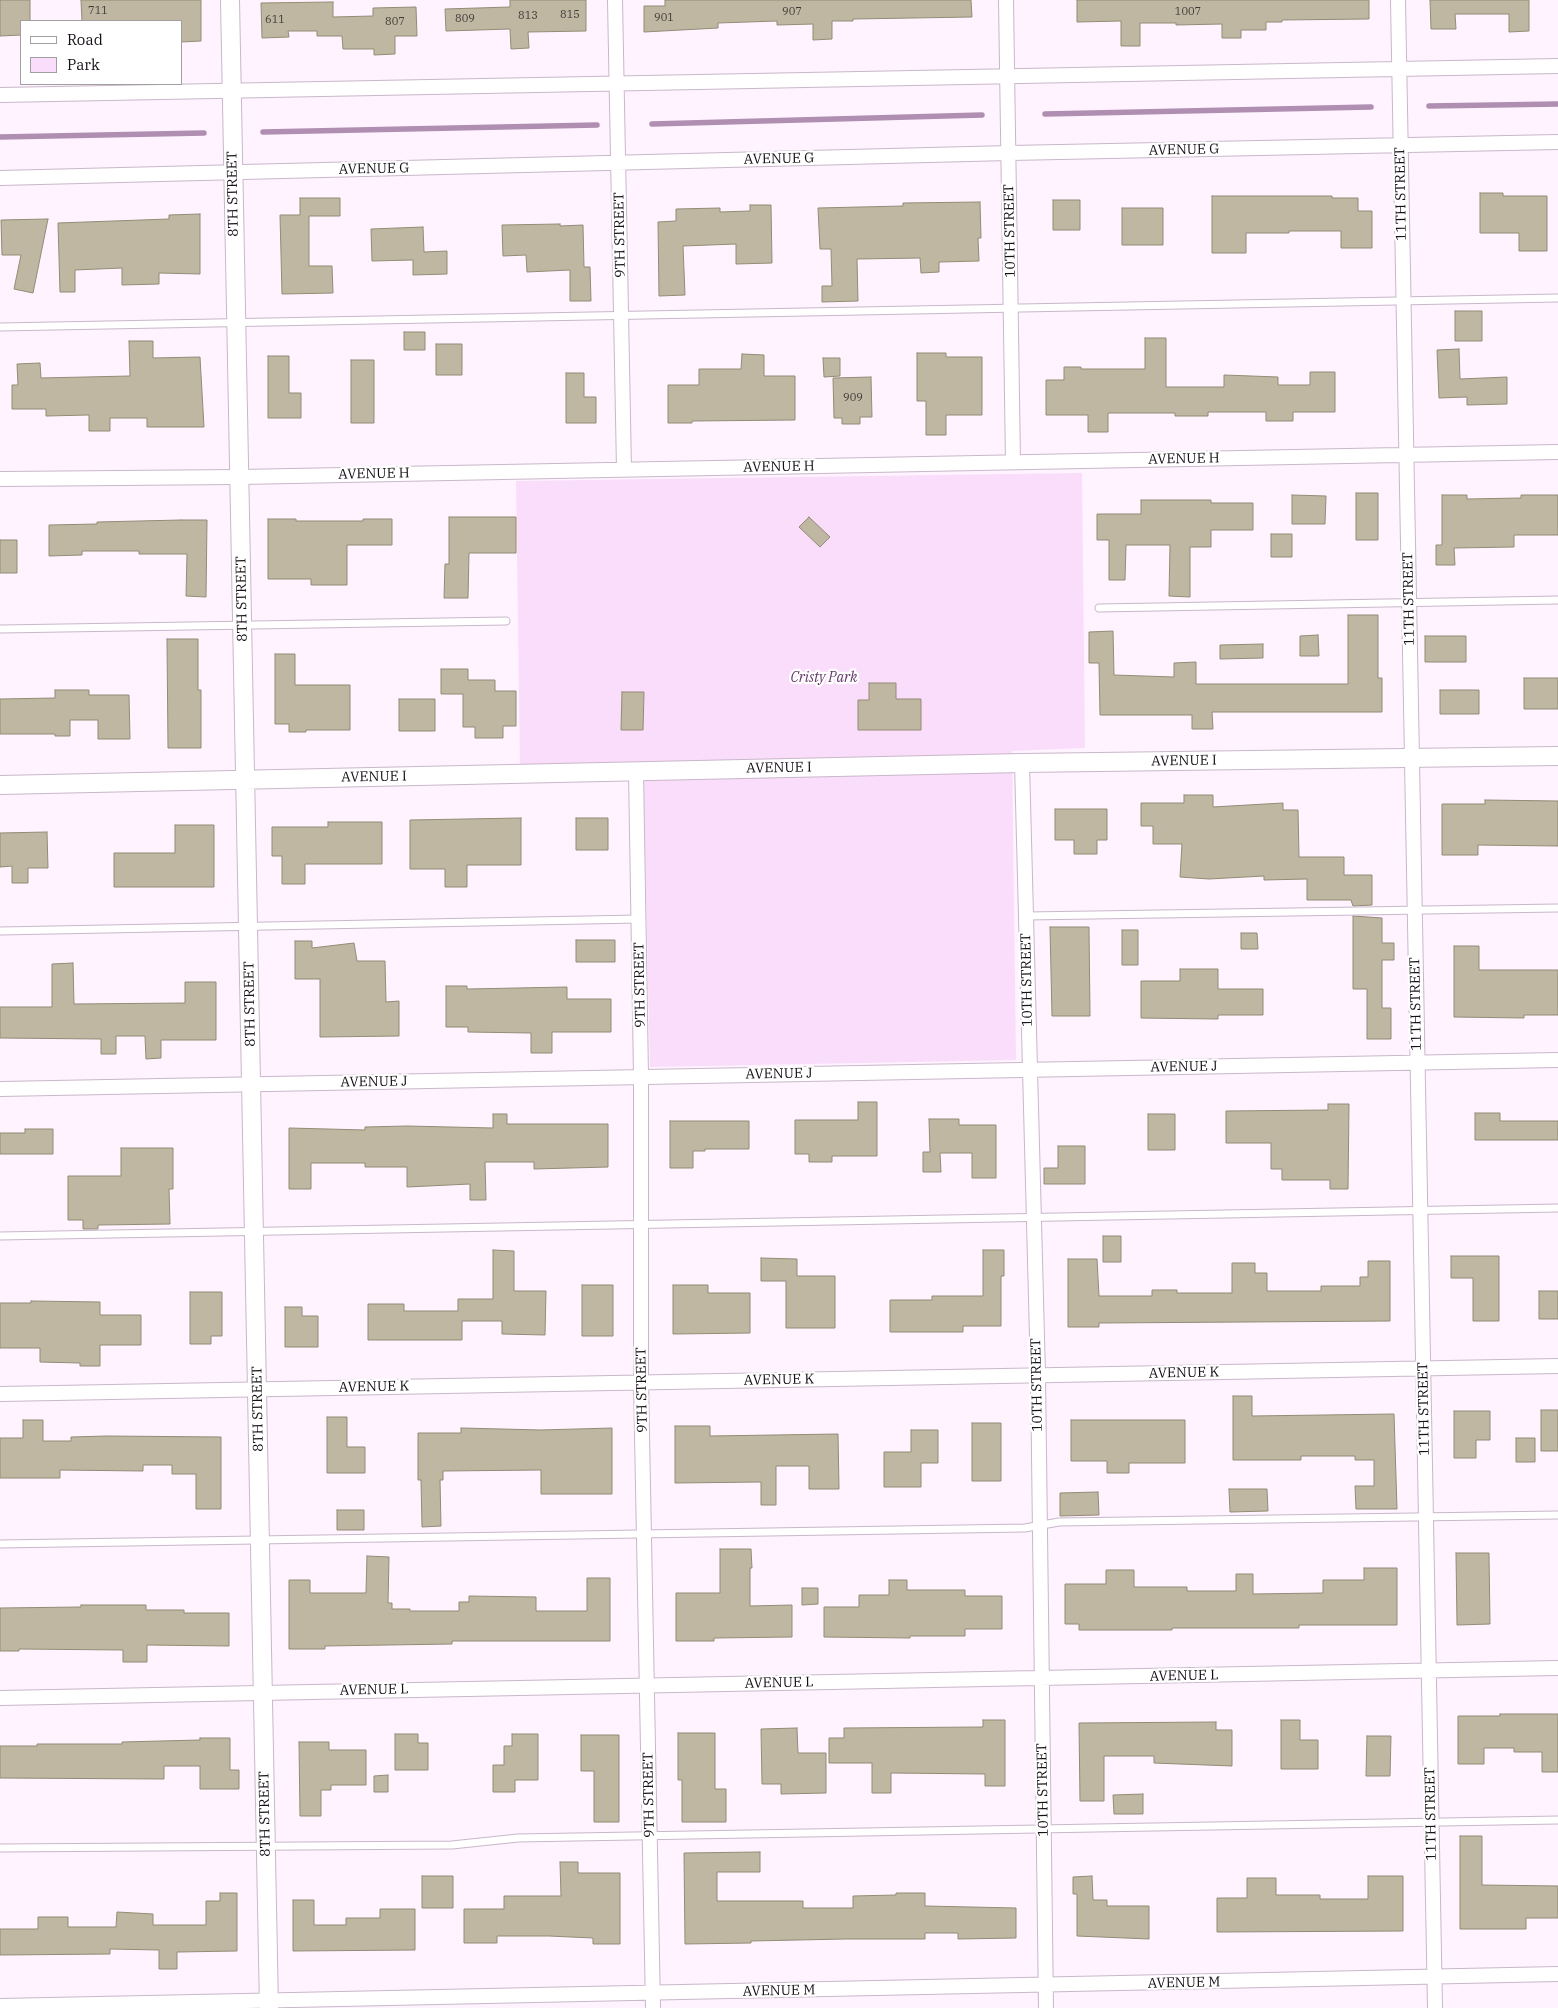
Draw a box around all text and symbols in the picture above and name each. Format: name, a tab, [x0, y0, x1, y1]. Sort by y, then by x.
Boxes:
house number: 711	[88, 4, 108, 18]
house number: 907	[782, 5, 802, 19]
house number: 1007	[1175, 5, 1201, 19]
house number: 815	[560, 8, 580, 22]
house number: 813	[518, 9, 538, 23]
house number: 901	[654, 11, 674, 25]
house number: 809	[455, 12, 475, 26]
house number: 611	[265, 13, 285, 27]
house number: 807	[385, 15, 405, 29]
legend	[20, 20, 182, 85]
text: Road	[67, 30, 103, 49]
text: Park	[67, 55, 100, 74]
street label: AVENUE G	[1149, 141, 1219, 159]
street label: 11TH STREET	[1392, 147, 1410, 241]
street label: AVENUE G	[744, 150, 814, 168]
street label: 8TH STREET	[224, 151, 242, 237]
street label: AVENUE G	[339, 160, 409, 178]
street label: 10TH STREET	[1001, 184, 1019, 278]
street label: 9TH STREET	[611, 192, 629, 278]
house number: 909	[843, 391, 863, 405]
street label: AVENUE H	[1148, 450, 1220, 468]
street label: AVENUE H	[743, 458, 815, 476]
street label: AVENUE H	[338, 465, 410, 483]
street label: 11TH STREET	[1400, 552, 1418, 646]
street label: 8TH STREET	[233, 556, 251, 642]
park label: Cristy Park	[790, 670, 858, 686]
street label: AVENUE I	[1151, 752, 1217, 770]
street label: AVENUE I	[746, 759, 812, 777]
street label: AVENUE I	[341, 768, 407, 786]
street label: 10TH STREET	[1018, 933, 1036, 1027]
street label: 9TH STREET	[631, 942, 649, 1028]
street label: 11TH STREET	[1407, 957, 1425, 1051]
street label: 8TH STREET	[241, 961, 259, 1047]
street label: AVENUE J	[1150, 1058, 1218, 1076]
street label: AVENUE J	[745, 1065, 813, 1083]
street label: AVENUE J	[340, 1073, 408, 1091]
street label: 10TH STREET	[1028, 1338, 1046, 1432]
street label: 9TH STREET	[633, 1347, 651, 1433]
street label: 11TH STREET	[1415, 1362, 1433, 1456]
street label: AVENUE K	[1149, 1364, 1219, 1382]
street label: 8TH STREET	[249, 1366, 267, 1452]
street label: AVENUE K	[744, 1371, 814, 1389]
street label: AVENUE K	[339, 1378, 409, 1396]
street label: AVENUE L	[1149, 1667, 1219, 1685]
street label: AVENUE L	[744, 1674, 814, 1692]
street label: AVENUE L	[339, 1681, 409, 1699]
street label: 10TH STREET	[1034, 1743, 1052, 1837]
street label: 9TH STREET	[640, 1752, 658, 1838]
street label: 11TH STREET	[1422, 1767, 1440, 1861]
street label: 8TH STREET	[256, 1771, 274, 1857]
street label: AVENUE M	[1147, 1974, 1221, 1992]
street label: AVENUE M	[742, 1982, 816, 2000]

